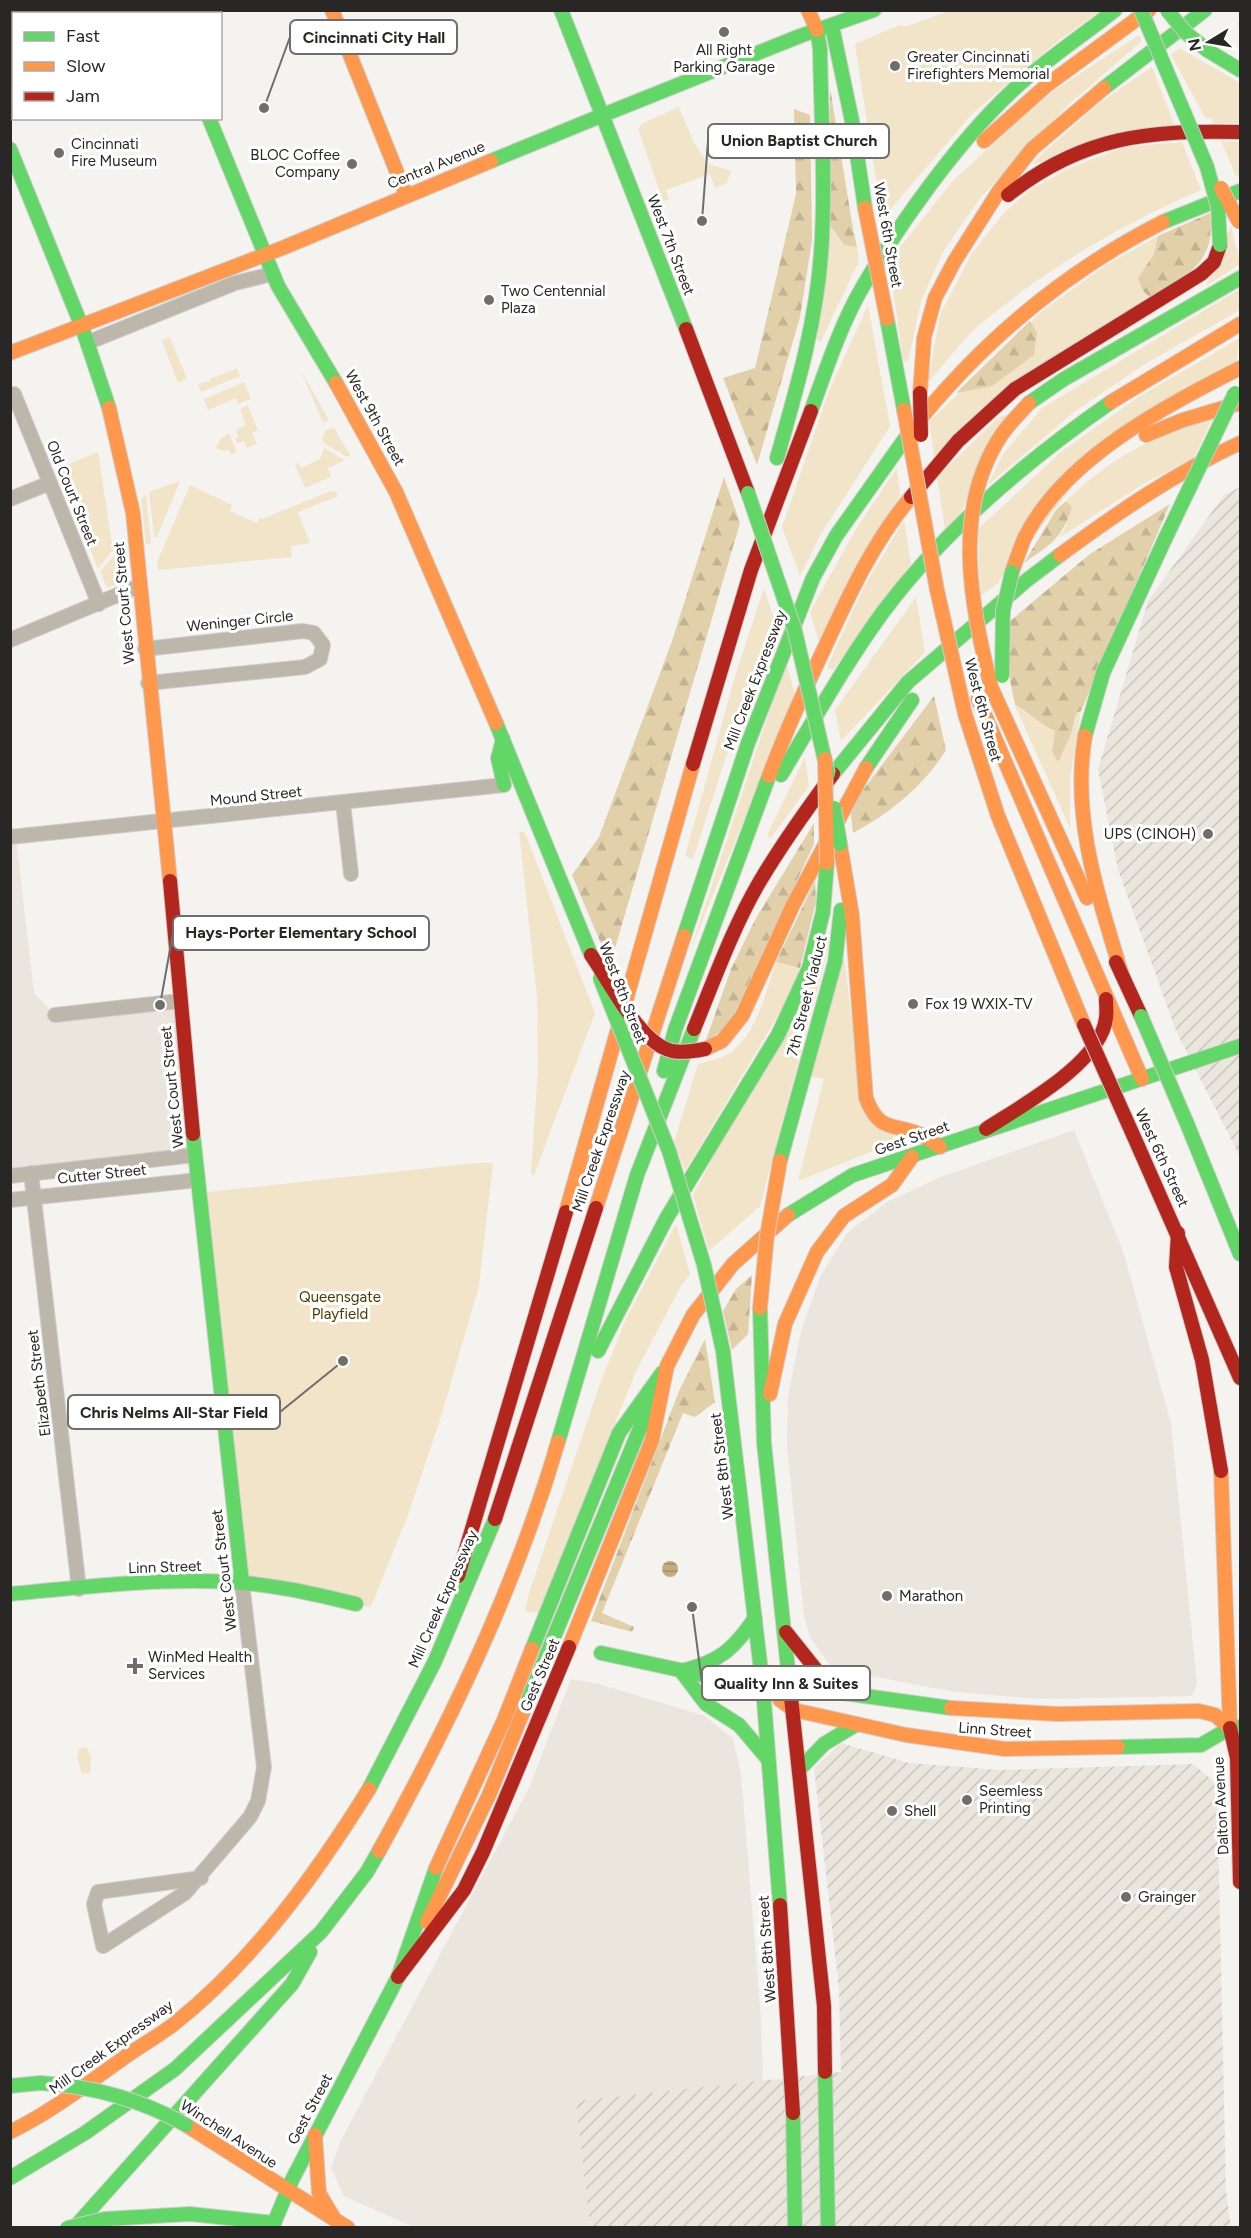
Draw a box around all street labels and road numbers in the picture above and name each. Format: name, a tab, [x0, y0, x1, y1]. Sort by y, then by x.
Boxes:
street label: Central Avenue	[385, 137, 487, 193]
street label: West 6th Street	[870, 181, 906, 289]
street label: West 7th Street	[644, 192, 699, 298]
street label: West 9th Street	[341, 367, 409, 469]
street label: Old Court Street	[43, 438, 101, 548]
street label: West Court Street	[110, 541, 138, 665]
street label: Weninger Circle	[186, 606, 294, 636]
street label: Mill Creek Expressway	[720, 607, 790, 753]
street label: West 6th Street	[961, 656, 1006, 764]
street label: Mound Street	[209, 782, 303, 810]
street label: 7th Street Viaduct	[783, 933, 831, 1058]
street label: West 8th Street	[595, 940, 651, 1047]
street label: West Court Street	[157, 1025, 187, 1149]
street label: Mill Creek Expressway	[568, 1068, 634, 1214]
street label: West 6th Street	[1131, 1106, 1193, 1210]
street label: Gest Street	[872, 1117, 952, 1159]
street label: Cutter Street	[57, 1160, 148, 1188]
street label: Elizabeth Street	[23, 1328, 54, 1437]
street label: West 8th Street	[706, 1411, 737, 1520]
street label: West Court Street	[208, 1508, 240, 1632]
street label: Mill Creek Expressway	[405, 1527, 482, 1671]
street label: Linn Street	[128, 1557, 202, 1577]
street label: Gest Street	[516, 1635, 564, 1714]
street label: Linn Street	[958, 1718, 1033, 1742]
street label: Dalton Avenue	[1209, 1756, 1233, 1856]
street label: West 8th Street	[754, 1895, 780, 2003]
street label: Mill Creek Expressway	[46, 1996, 177, 2098]
street label: Gest Street	[284, 2070, 336, 2148]
street label: Winchell Avenue	[177, 2096, 281, 2172]

